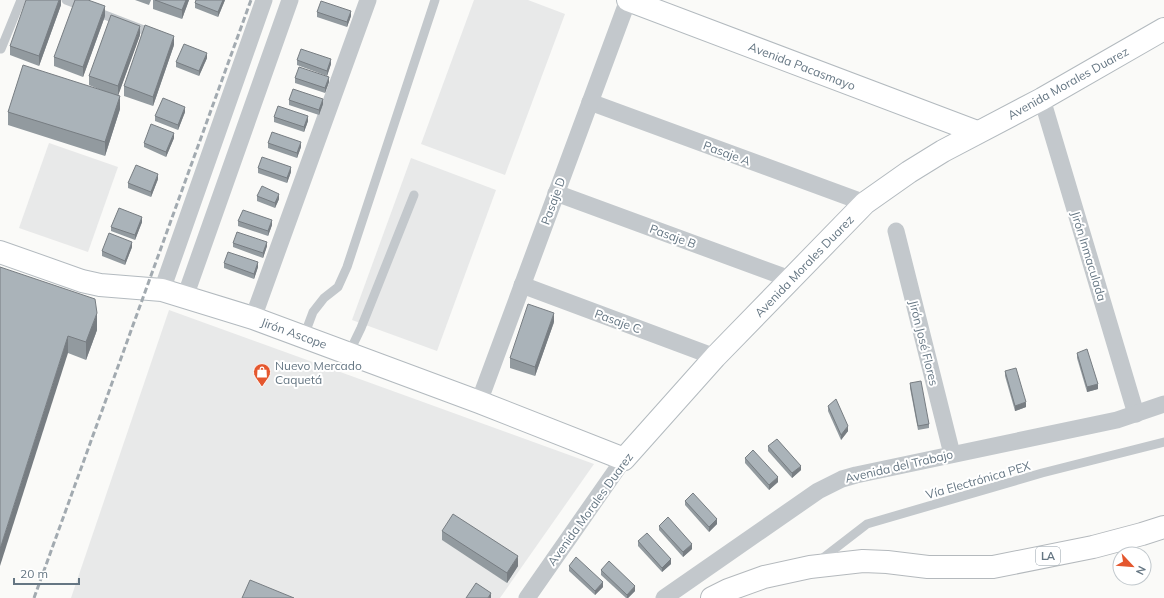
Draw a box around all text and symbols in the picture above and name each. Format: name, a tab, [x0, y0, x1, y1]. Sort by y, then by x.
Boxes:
street label: Avenida Pacasmayo	[746, 39, 858, 93]
street label: Avenida Morales Duarez	[1005, 43, 1131, 123]
street label: Pasaje A	[701, 138, 753, 169]
street label: Pasaje D	[538, 175, 568, 227]
street label: Jirón Inmaculada	[1068, 209, 1110, 303]
street label: Avenida Morales Duarez	[751, 212, 857, 320]
street label: Pasaje B	[648, 221, 698, 251]
street label: Jirón José Flores	[906, 299, 942, 387]
street label: Pasaje C	[593, 306, 643, 336]
street label: Jirón Ascope	[259, 314, 329, 352]
place label: Nuevo Mercado Caquetá	[275, 358, 362, 387]
shop icon: Nuevo Mercado Caquetá	[252, 362, 272, 387]
street label: Avenida del Trabajo	[844, 446, 955, 486]
street label: Avenida Morales Duarez	[544, 450, 636, 568]
street label: Vía Electrónica PEX	[924, 458, 1032, 502]
north arrow	[1112, 546, 1152, 586]
road number: LA	[1036, 547, 1060, 565]
scale bar	[14, 560, 79, 586]
text: N	[1133, 564, 1149, 577]
text: 20 m	[20, 566, 48, 581]

